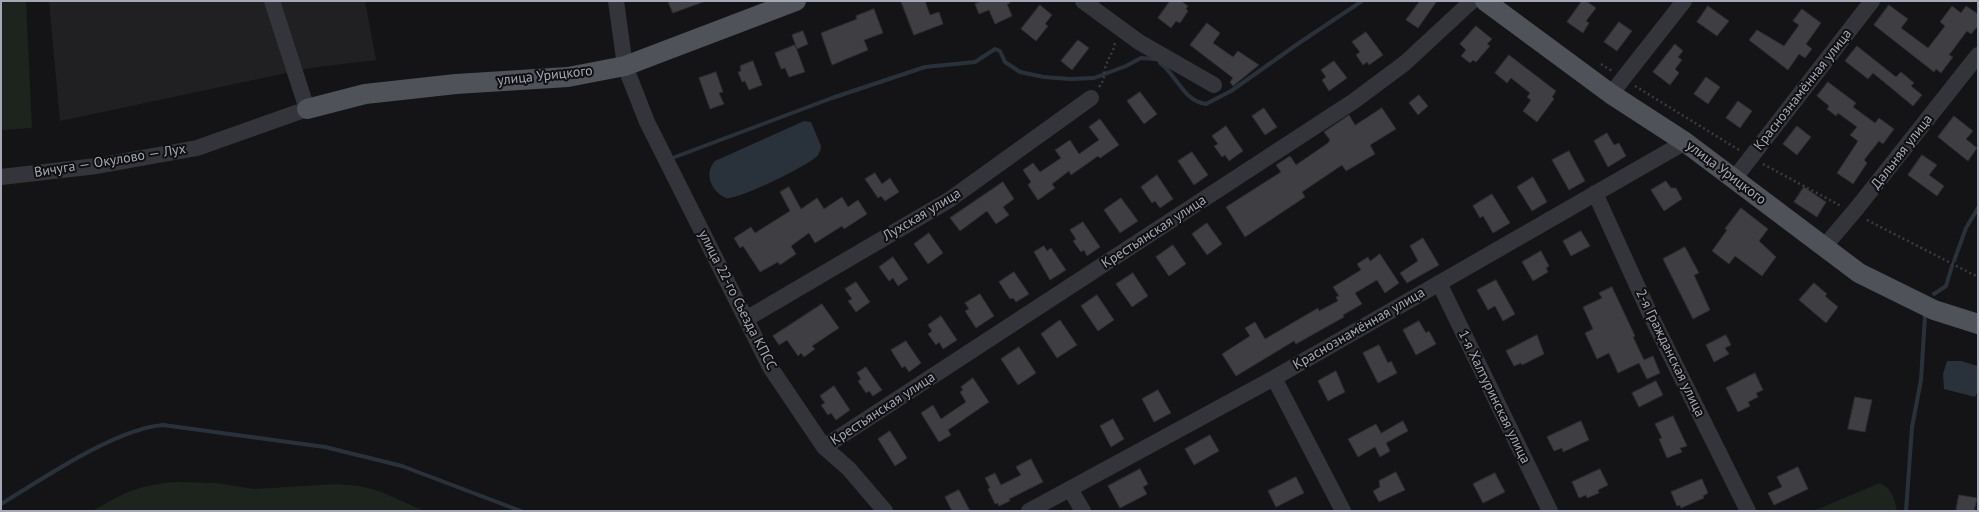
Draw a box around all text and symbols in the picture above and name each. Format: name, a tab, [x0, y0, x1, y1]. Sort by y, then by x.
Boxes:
street label: Краснознамённая улица	[1750, 26, 1856, 154]
street label: улица Урицкого	[497, 63, 593, 89]
street label: Дальняя улица	[1868, 111, 1936, 193]
street label: улица Урицкого	[1683, 137, 1769, 209]
street label: Вичуга — Окулово — Лух	[33, 141, 187, 181]
street label: Лухская улица	[880, 185, 964, 245]
street label: Крестьянская улица	[1099, 192, 1209, 272]
street label: улица 22-го Съезда КПСС	[694, 227, 780, 373]
street label: Краснознамённая улица	[1290, 284, 1428, 374]
street label: 2-я Гражданская улица	[1632, 286, 1708, 420]
street label: 1-я Халтуринская улица	[1454, 327, 1534, 467]
street label: Крестьянская улица	[828, 369, 938, 449]

